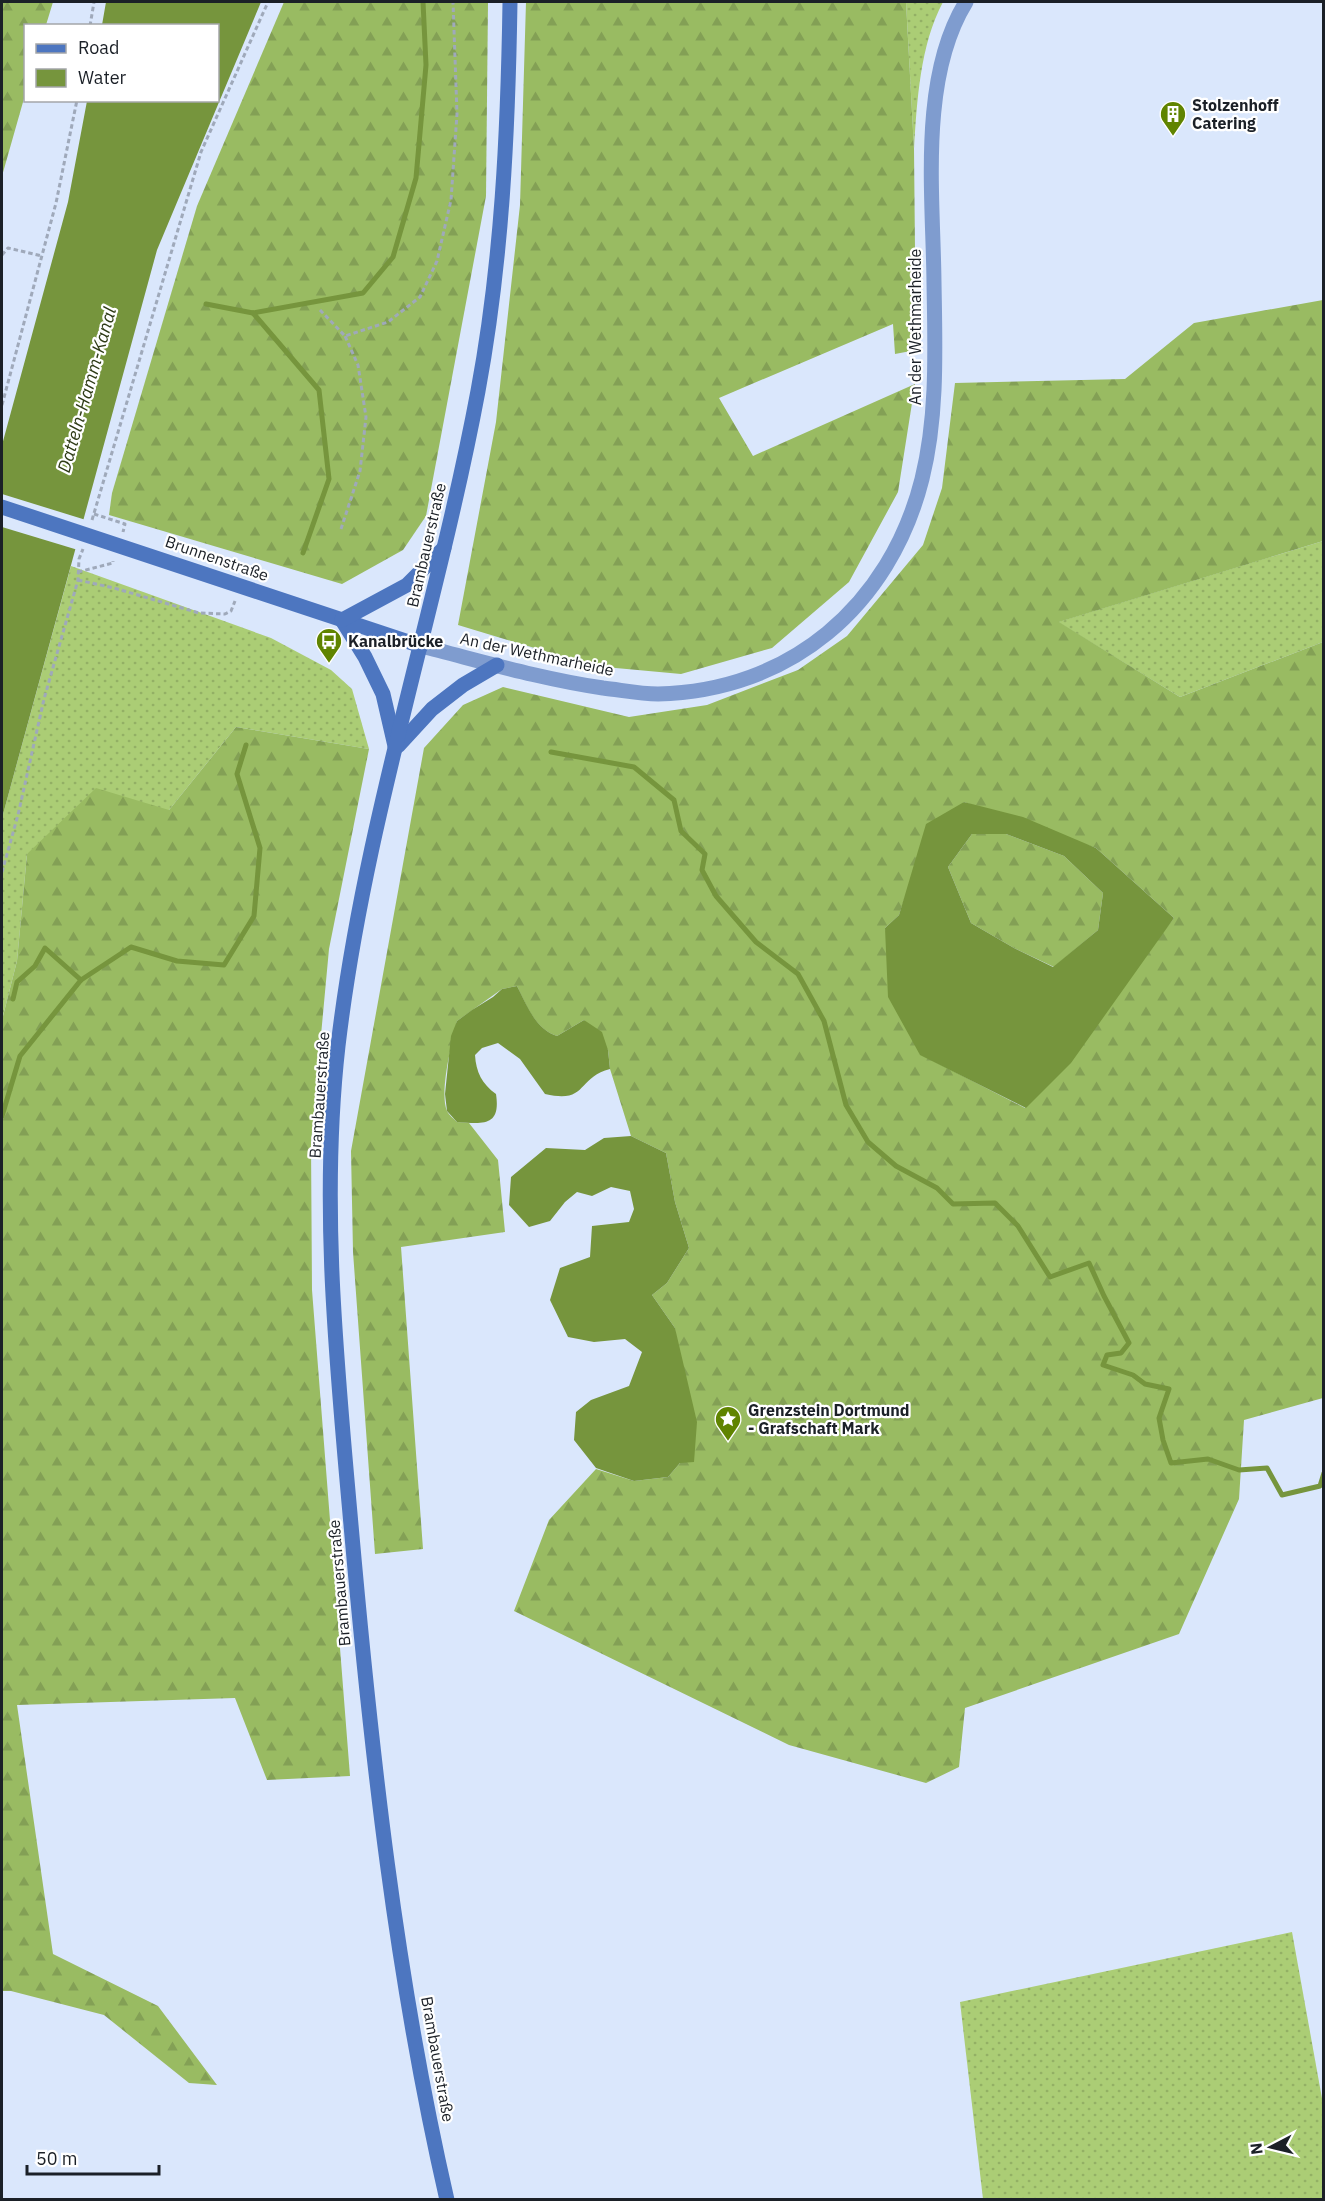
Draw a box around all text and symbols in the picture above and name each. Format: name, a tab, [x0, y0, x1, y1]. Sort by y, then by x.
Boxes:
legend	[24, 24, 219, 102]
text: Road	[78, 36, 119, 59]
text: Water	[78, 66, 127, 89]
place label: Stolzenhoff Catering	[1192, 95, 1279, 133]
building icon: Stolzenhoff Catering	[1158, 99, 1188, 137]
street label: An der Wethmarheide	[905, 248, 925, 405]
water label: Datteln-Hamm-Kanal	[52, 304, 121, 475]
street label: Brambauerstraße	[402, 481, 450, 609]
street label: Brunnenstraße	[163, 531, 272, 585]
bus stop icon: Kanalbrücke	[314, 626, 344, 664]
street label: An der Wethmarheide	[458, 628, 616, 680]
place label: Kanalbrücke	[348, 631, 443, 651]
street label: Brambauerstraße	[305, 1031, 333, 1159]
place label: Grenzstein Dortmund - Grafschaft Mark	[748, 1400, 910, 1438]
place icon: Grenzstein Dortmund - Grafschaft Mark	[713, 1404, 743, 1442]
street label: Brambauerstraße	[323, 1519, 354, 1647]
street label: Brambauerstraße	[417, 1995, 459, 2123]
north arrow	[1241, 2117, 1301, 2177]
scale bar	[27, 2138, 159, 2176]
text: N	[1245, 2142, 1267, 2156]
text: 50 m	[36, 2147, 78, 2170]

